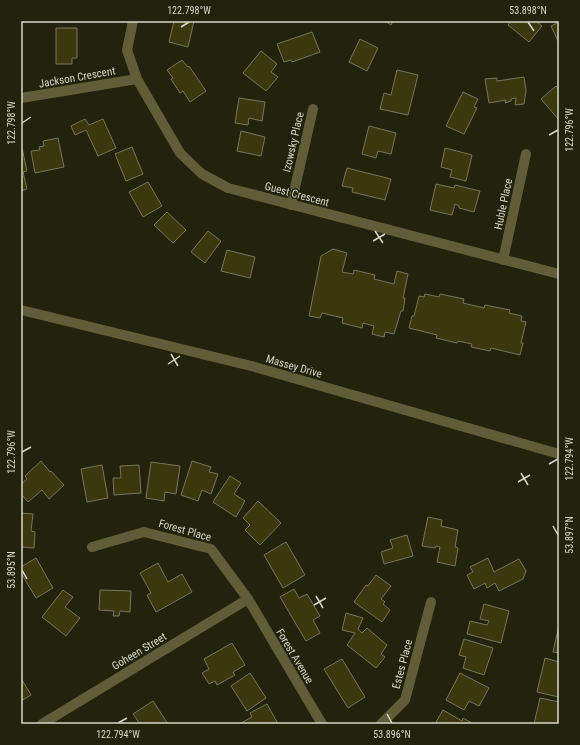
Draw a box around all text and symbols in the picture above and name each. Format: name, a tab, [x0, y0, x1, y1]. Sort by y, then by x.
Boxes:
text: 122.798°W	[167, 5, 211, 16]
text: 53.898°N	[509, 5, 547, 16]
street label: Jackson Crescent	[38, 64, 116, 91]
text: 122.798°W	[6, 101, 17, 145]
text: 122.796°W	[564, 108, 575, 152]
street label: Izowsky Place	[280, 111, 307, 173]
street label: Huble Place	[492, 177, 515, 231]
street label: Guest Crescent	[263, 180, 331, 209]
street label: Massey Drive	[264, 352, 323, 381]
text: 122.796°W	[6, 430, 17, 474]
text: 122.794°W	[564, 437, 575, 481]
text: 53.897°N	[564, 516, 575, 554]
street label: Forest Place	[157, 517, 213, 544]
text: 53.895°N	[6, 551, 17, 589]
street label: Forest Avenue	[273, 627, 316, 686]
street label: Goheen Street	[110, 630, 169, 673]
street label: Estes Place	[390, 638, 415, 690]
text: 122.794°W	[96, 729, 140, 740]
text: 53.896°N	[373, 729, 411, 740]

